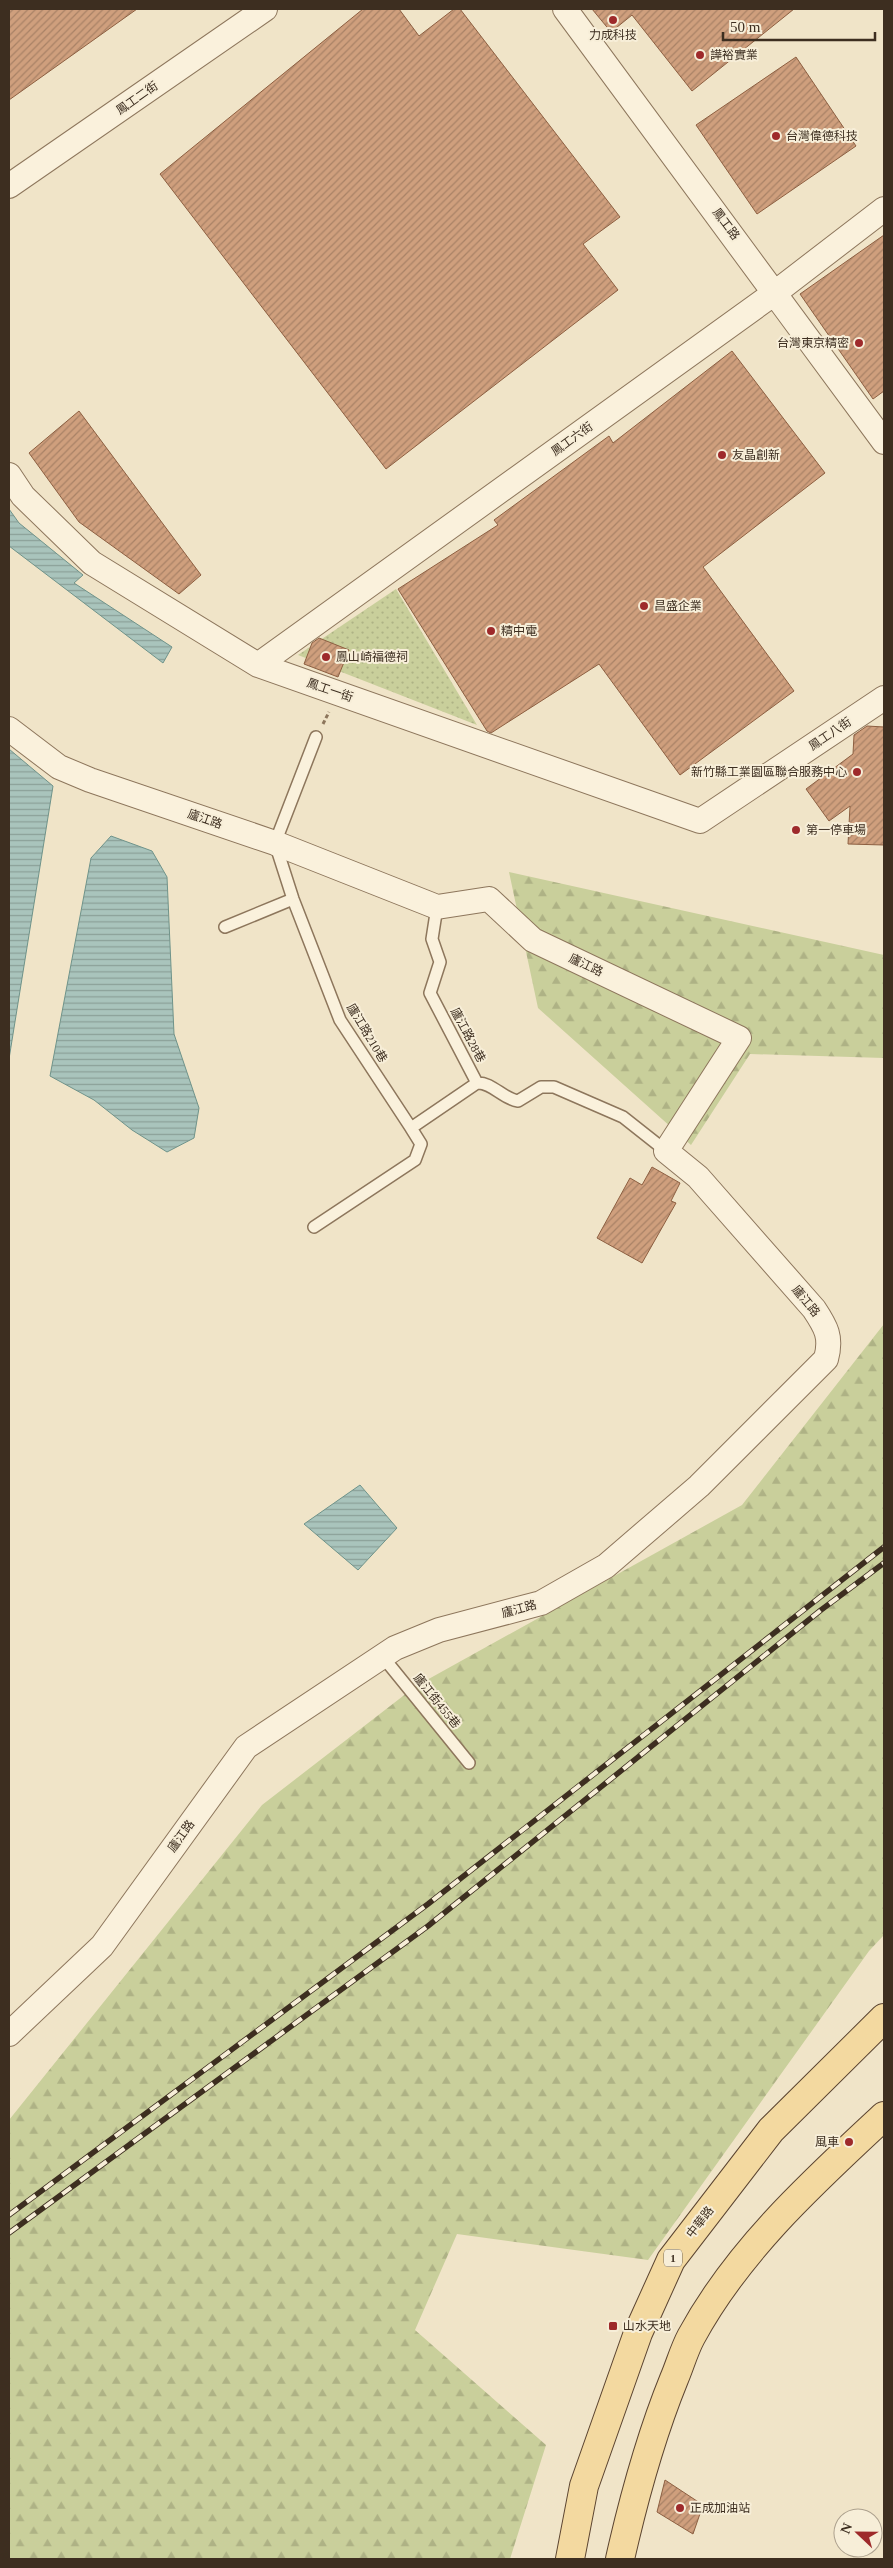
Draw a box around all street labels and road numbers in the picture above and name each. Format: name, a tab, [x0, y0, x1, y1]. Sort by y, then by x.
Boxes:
street label: 鳳工二街	[113, 78, 161, 118]
street label: 鳳工路	[710, 205, 742, 243]
street label: 鳳工六街	[548, 419, 596, 459]
street label: 鳳工一街	[305, 676, 355, 704]
street label: 鳳工八街	[806, 715, 854, 753]
street label: 廬江路	[186, 807, 224, 831]
street label: 廬江路	[567, 951, 605, 979]
street label: 廬江路210巷	[344, 1001, 390, 1065]
street label: 廬江路28巷	[448, 1005, 488, 1065]
street label: 廬江路	[789, 1283, 823, 1319]
street label: 廬江路	[500, 1598, 538, 1620]
street label: 廬江街455巷	[411, 1671, 463, 1731]
street label: 廬江路	[165, 1817, 197, 1855]
street label: 中華路	[683, 2204, 717, 2240]
road number: 1	[664, 2250, 682, 2266]

